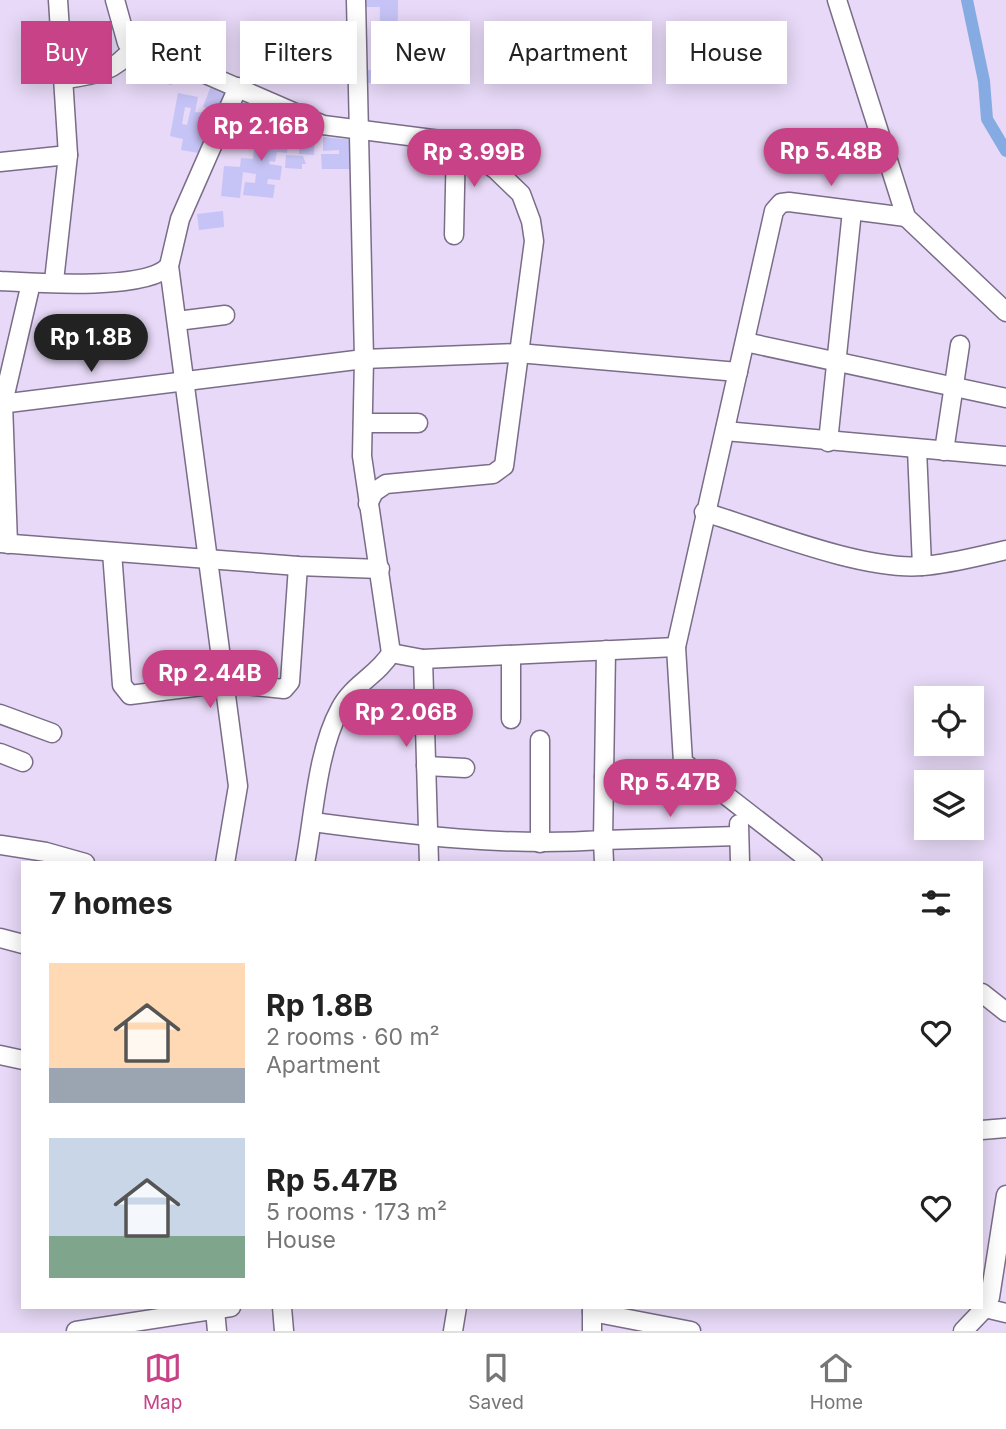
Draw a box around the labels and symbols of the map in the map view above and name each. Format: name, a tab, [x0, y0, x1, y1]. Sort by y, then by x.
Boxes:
pin: Rp 2.16B	[189, 104, 333, 163]
pin: Rp 5.48B	[759, 128, 903, 188]
pin: Rp 3.99B	[402, 130, 546, 189]
pin: Rp 1.8B	[26, 314, 156, 374]
pin: Rp 2.44B	[138, 650, 282, 710]
pin: Rp 2.06B	[334, 690, 478, 749]
pin: Rp 5.47B	[598, 760, 742, 819]

